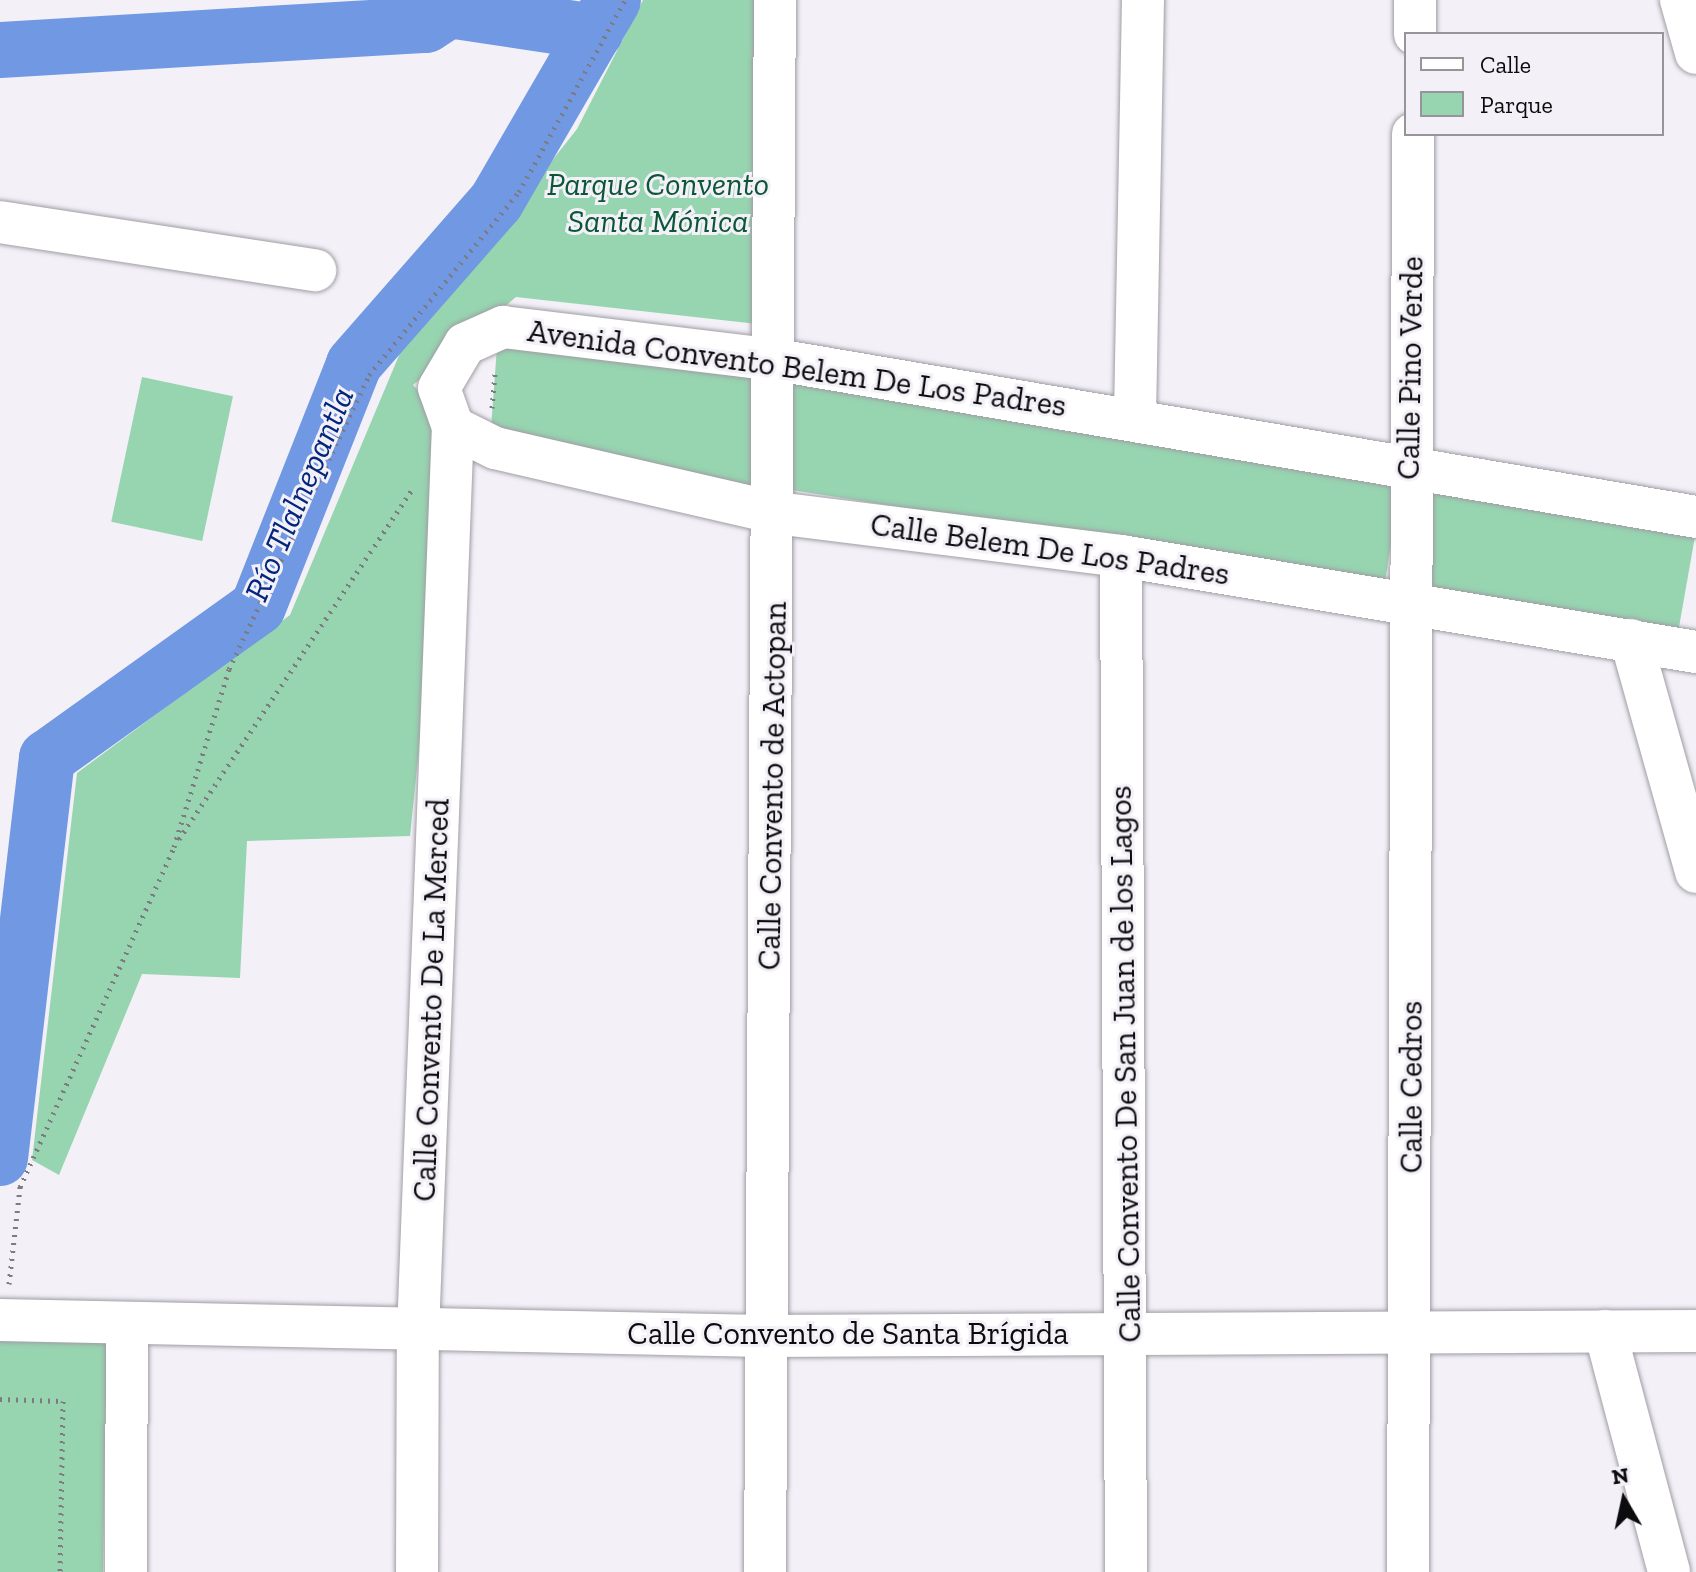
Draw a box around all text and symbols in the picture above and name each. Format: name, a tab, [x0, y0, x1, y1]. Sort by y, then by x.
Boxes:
legend	[1404, 32, 1664, 136]
text: Calle	[1480, 50, 1531, 79]
text: Parque	[1480, 90, 1553, 119]
park label: Parque Convento Santa Mónica	[547, 166, 769, 241]
street label: Calle Pino Verde	[1389, 255, 1431, 481]
street label: Avenida Convento Belem De Los Padres	[525, 311, 1069, 425]
water label: Río Tlalnepantla	[235, 381, 363, 607]
street label: Calle Belem De Los Padres	[868, 505, 1232, 593]
street label: Calle Convento de Actopan	[750, 601, 794, 971]
street label: Calle Convento De San Juan de los Lagos	[1101, 785, 1149, 1343]
street label: Calle Convento De La Merced	[405, 798, 457, 1202]
street label: Calle Cedros	[1392, 1001, 1430, 1173]
street label: Calle Convento de Santa Brígida	[627, 1314, 1069, 1352]
north arrow	[1584, 1460, 1664, 1540]
text: N	[1610, 1461, 1631, 1490]

